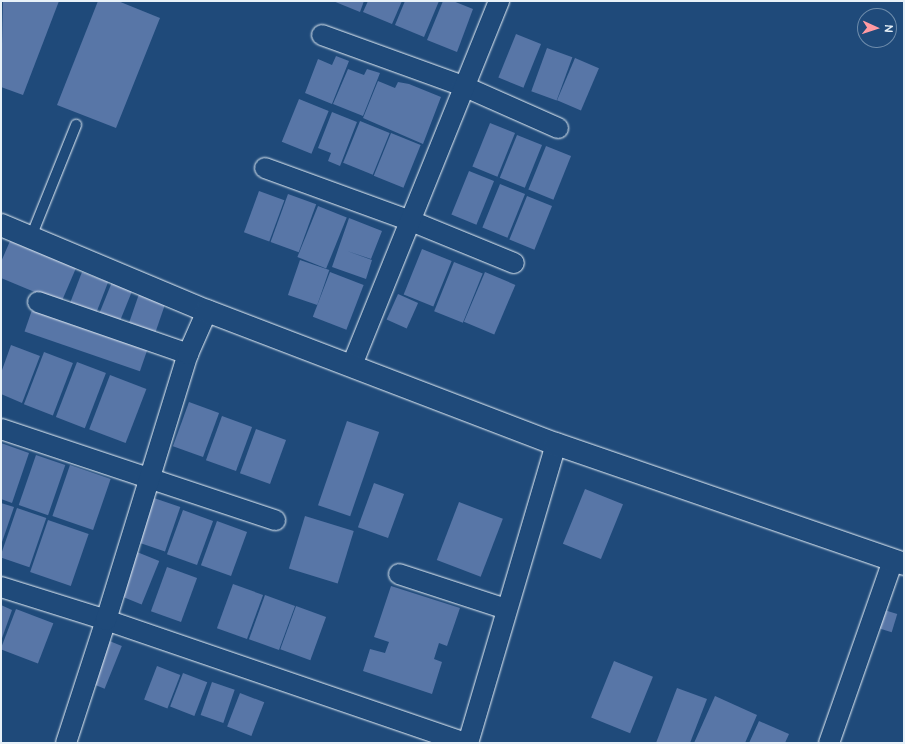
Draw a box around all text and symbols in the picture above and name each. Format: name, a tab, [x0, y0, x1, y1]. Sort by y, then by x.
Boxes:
north arrow	[857, 8, 897, 48]
text: N	[881, 25, 896, 32]

